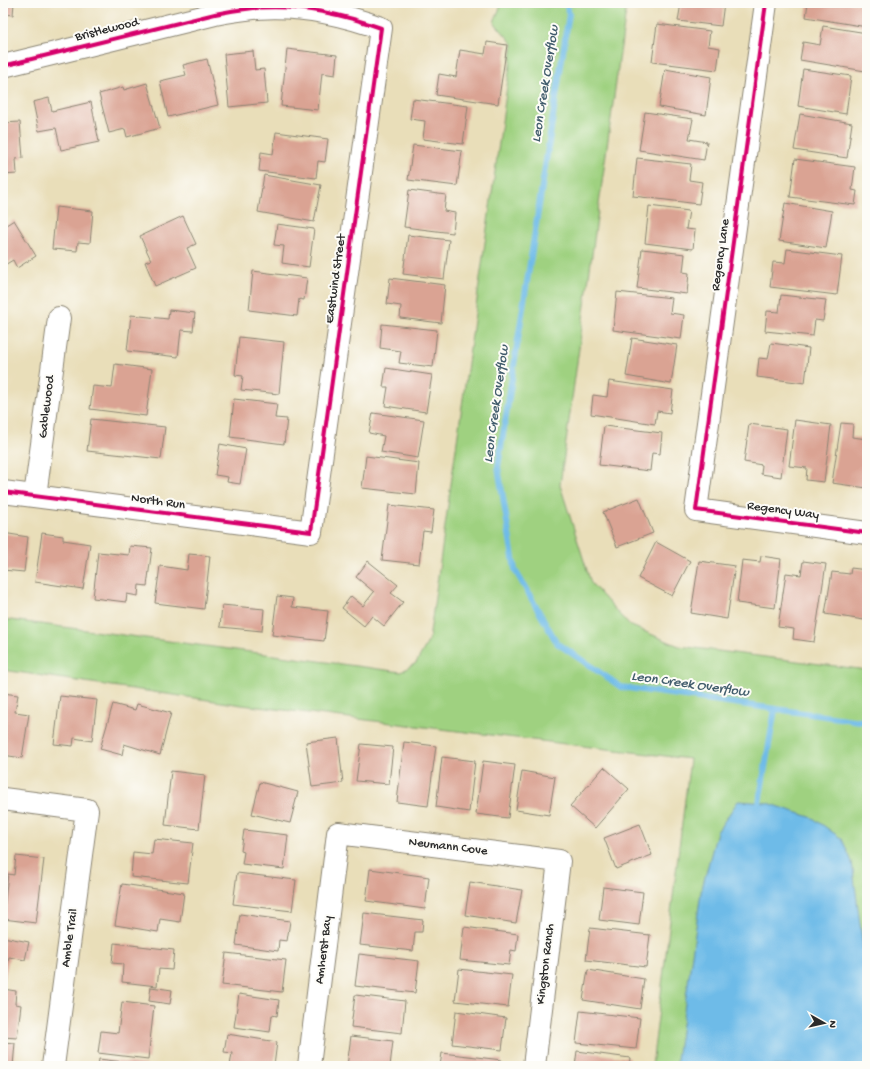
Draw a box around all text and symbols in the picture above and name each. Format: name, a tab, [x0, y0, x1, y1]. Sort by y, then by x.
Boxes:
street label: Bristlewood	[73, 15, 142, 45]
water label: Leon Creek Overflow	[528, 23, 564, 144]
street label: Regency Lane	[709, 218, 734, 292]
street label: Eastwind Street	[322, 232, 350, 325]
water label: Leon Creek Overflow	[480, 343, 514, 464]
street label: Gablewood	[36, 373, 58, 439]
street label: North Run	[130, 491, 187, 513]
street label: Regency Way	[746, 499, 820, 524]
water label: Leon Creek Overflow	[630, 668, 751, 702]
street label: Neumann Cove	[408, 835, 489, 859]
street label: Amble Trail	[58, 908, 82, 968]
street label: Amherst Bay	[312, 914, 336, 985]
street label: Kingston Ranch	[534, 923, 558, 1005]
north arrow	[804, 1003, 844, 1043]
text: N	[825, 1020, 838, 1029]

